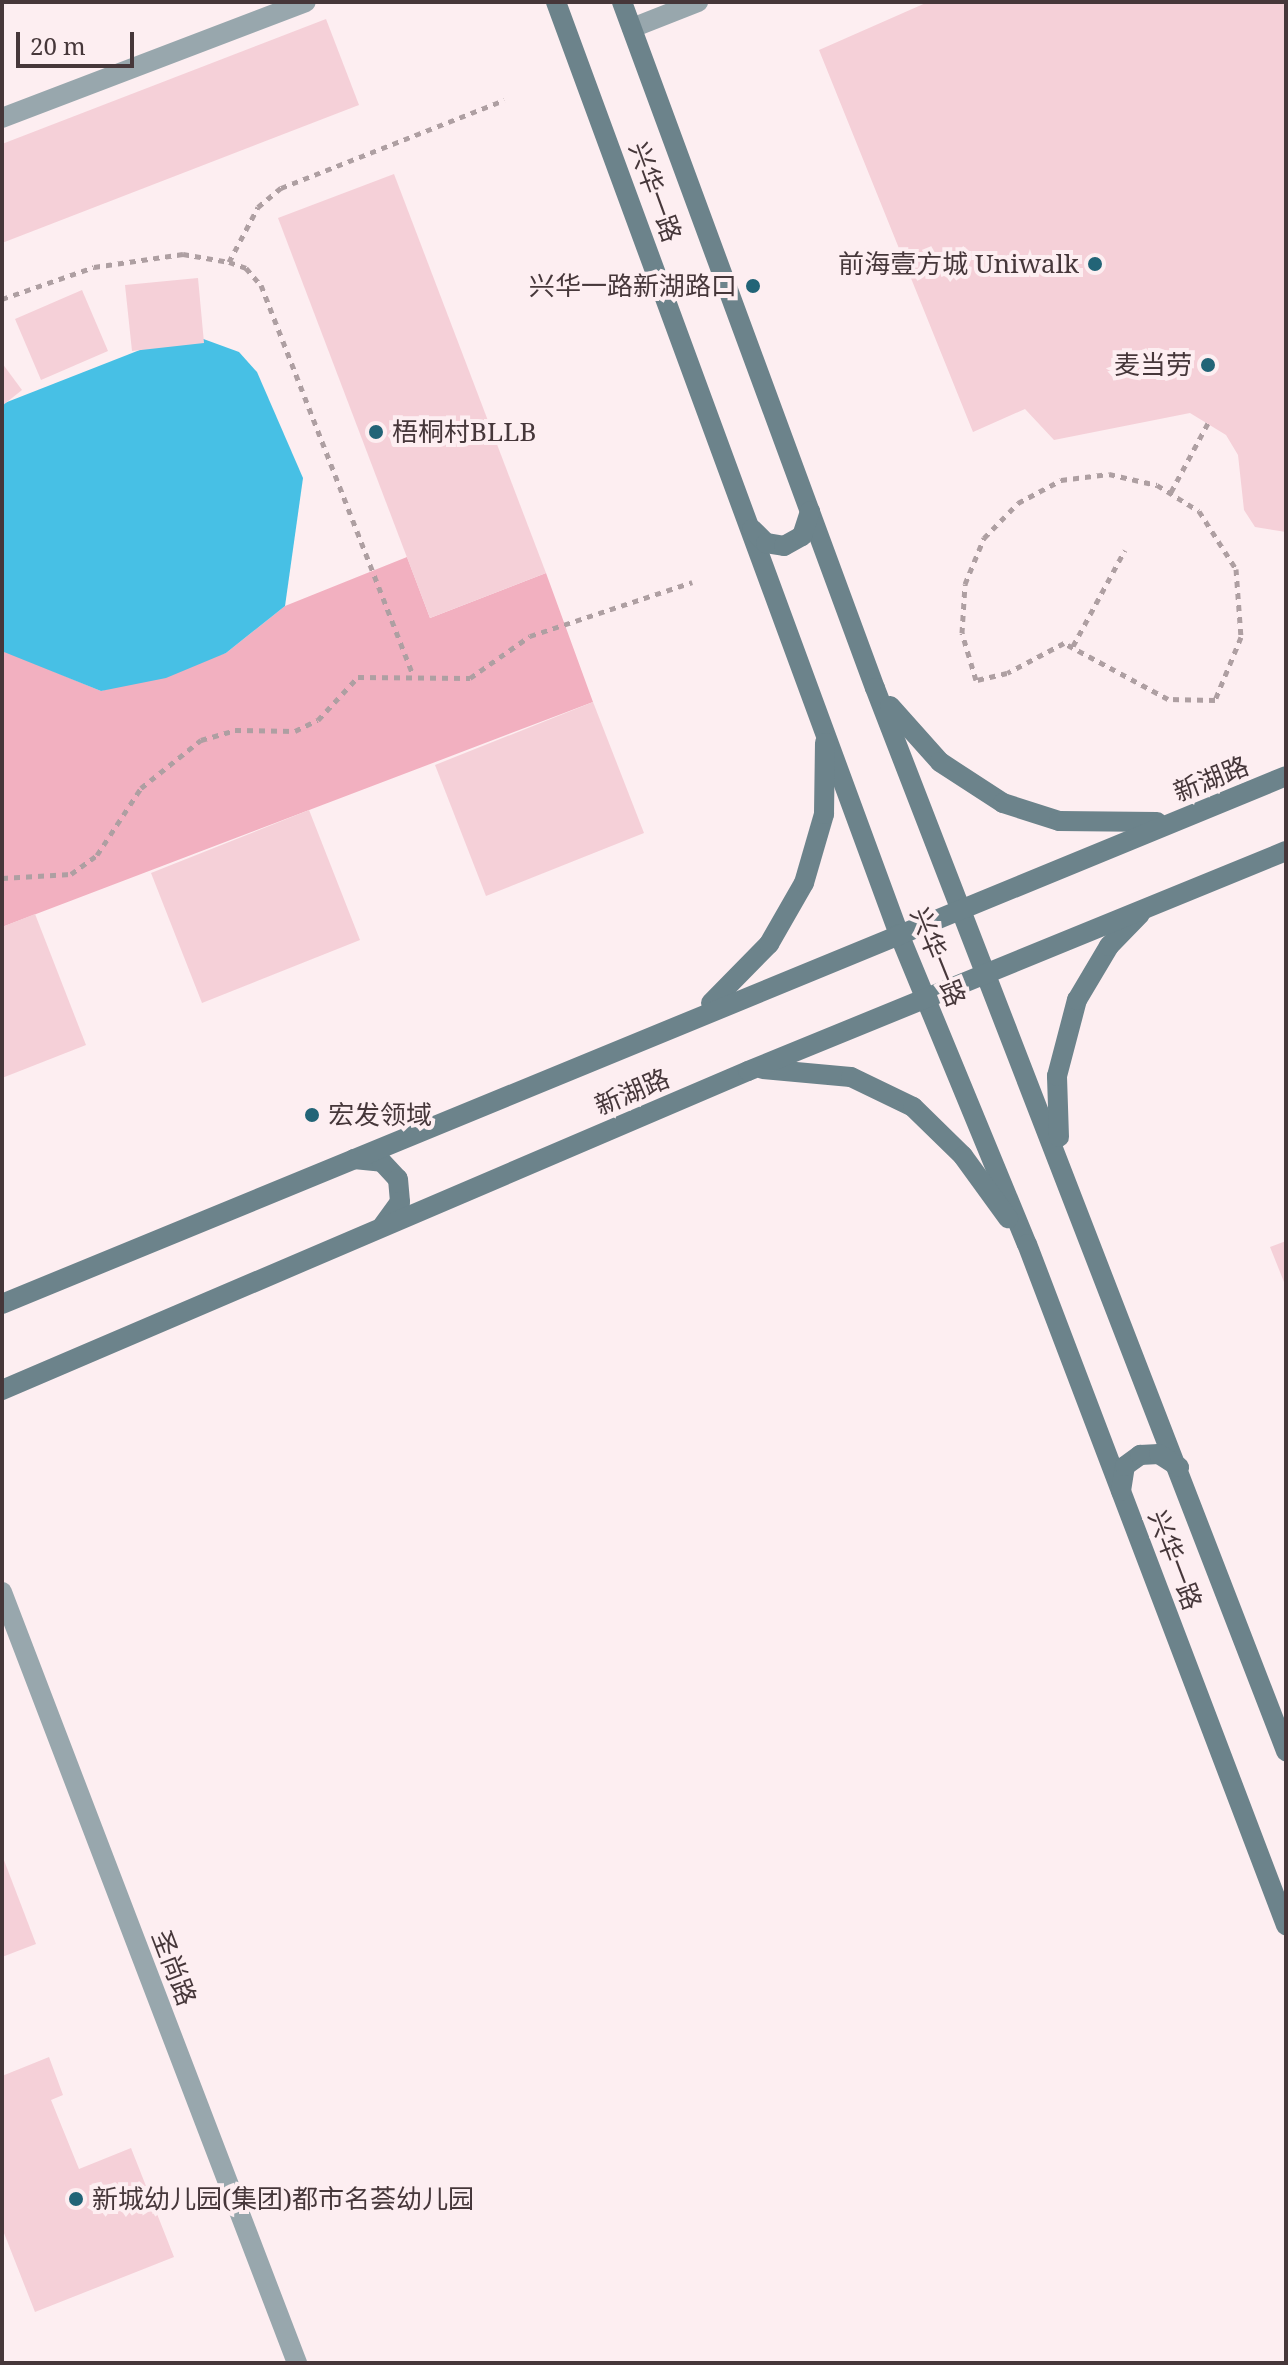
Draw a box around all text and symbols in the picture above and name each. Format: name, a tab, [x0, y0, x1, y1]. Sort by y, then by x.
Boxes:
scale bar	[20, 16, 138, 66]
text: 20 m	[30, 29, 86, 62]
street label: 兴华一路	[623, 138, 687, 246]
place label: 前海壹方城 Uniwalk	[838, 248, 1079, 280]
marker: 前海壹方城 Uniwalk	[1086, 255, 1104, 273]
place label: 兴华一路新湖路口	[529, 270, 737, 302]
marker: 兴华一路新湖路口	[744, 277, 762, 295]
place label: 麦当劳	[1114, 349, 1192, 381]
marker: 麦当劳	[1199, 356, 1217, 374]
place label: 梧桐村BLLB	[392, 416, 536, 448]
marker: 梧桐村BLLB	[367, 423, 385, 441]
street label: 新湖路	[1169, 750, 1253, 808]
street label: 兴华一路	[904, 903, 972, 1011]
street label: 新湖路	[590, 1062, 674, 1122]
place label: 宏发领域	[328, 1099, 432, 1131]
marker: 宏发领域	[303, 1106, 321, 1124]
street label: 兴华一路	[1142, 1506, 1208, 1614]
street label: 圣尚路	[145, 1926, 203, 2010]
place label: 新城幼儿园(集团)都市名荟幼儿园	[92, 2183, 474, 2215]
marker: 新城幼儿园(集团)都市名荟幼儿园	[67, 2190, 85, 2208]

